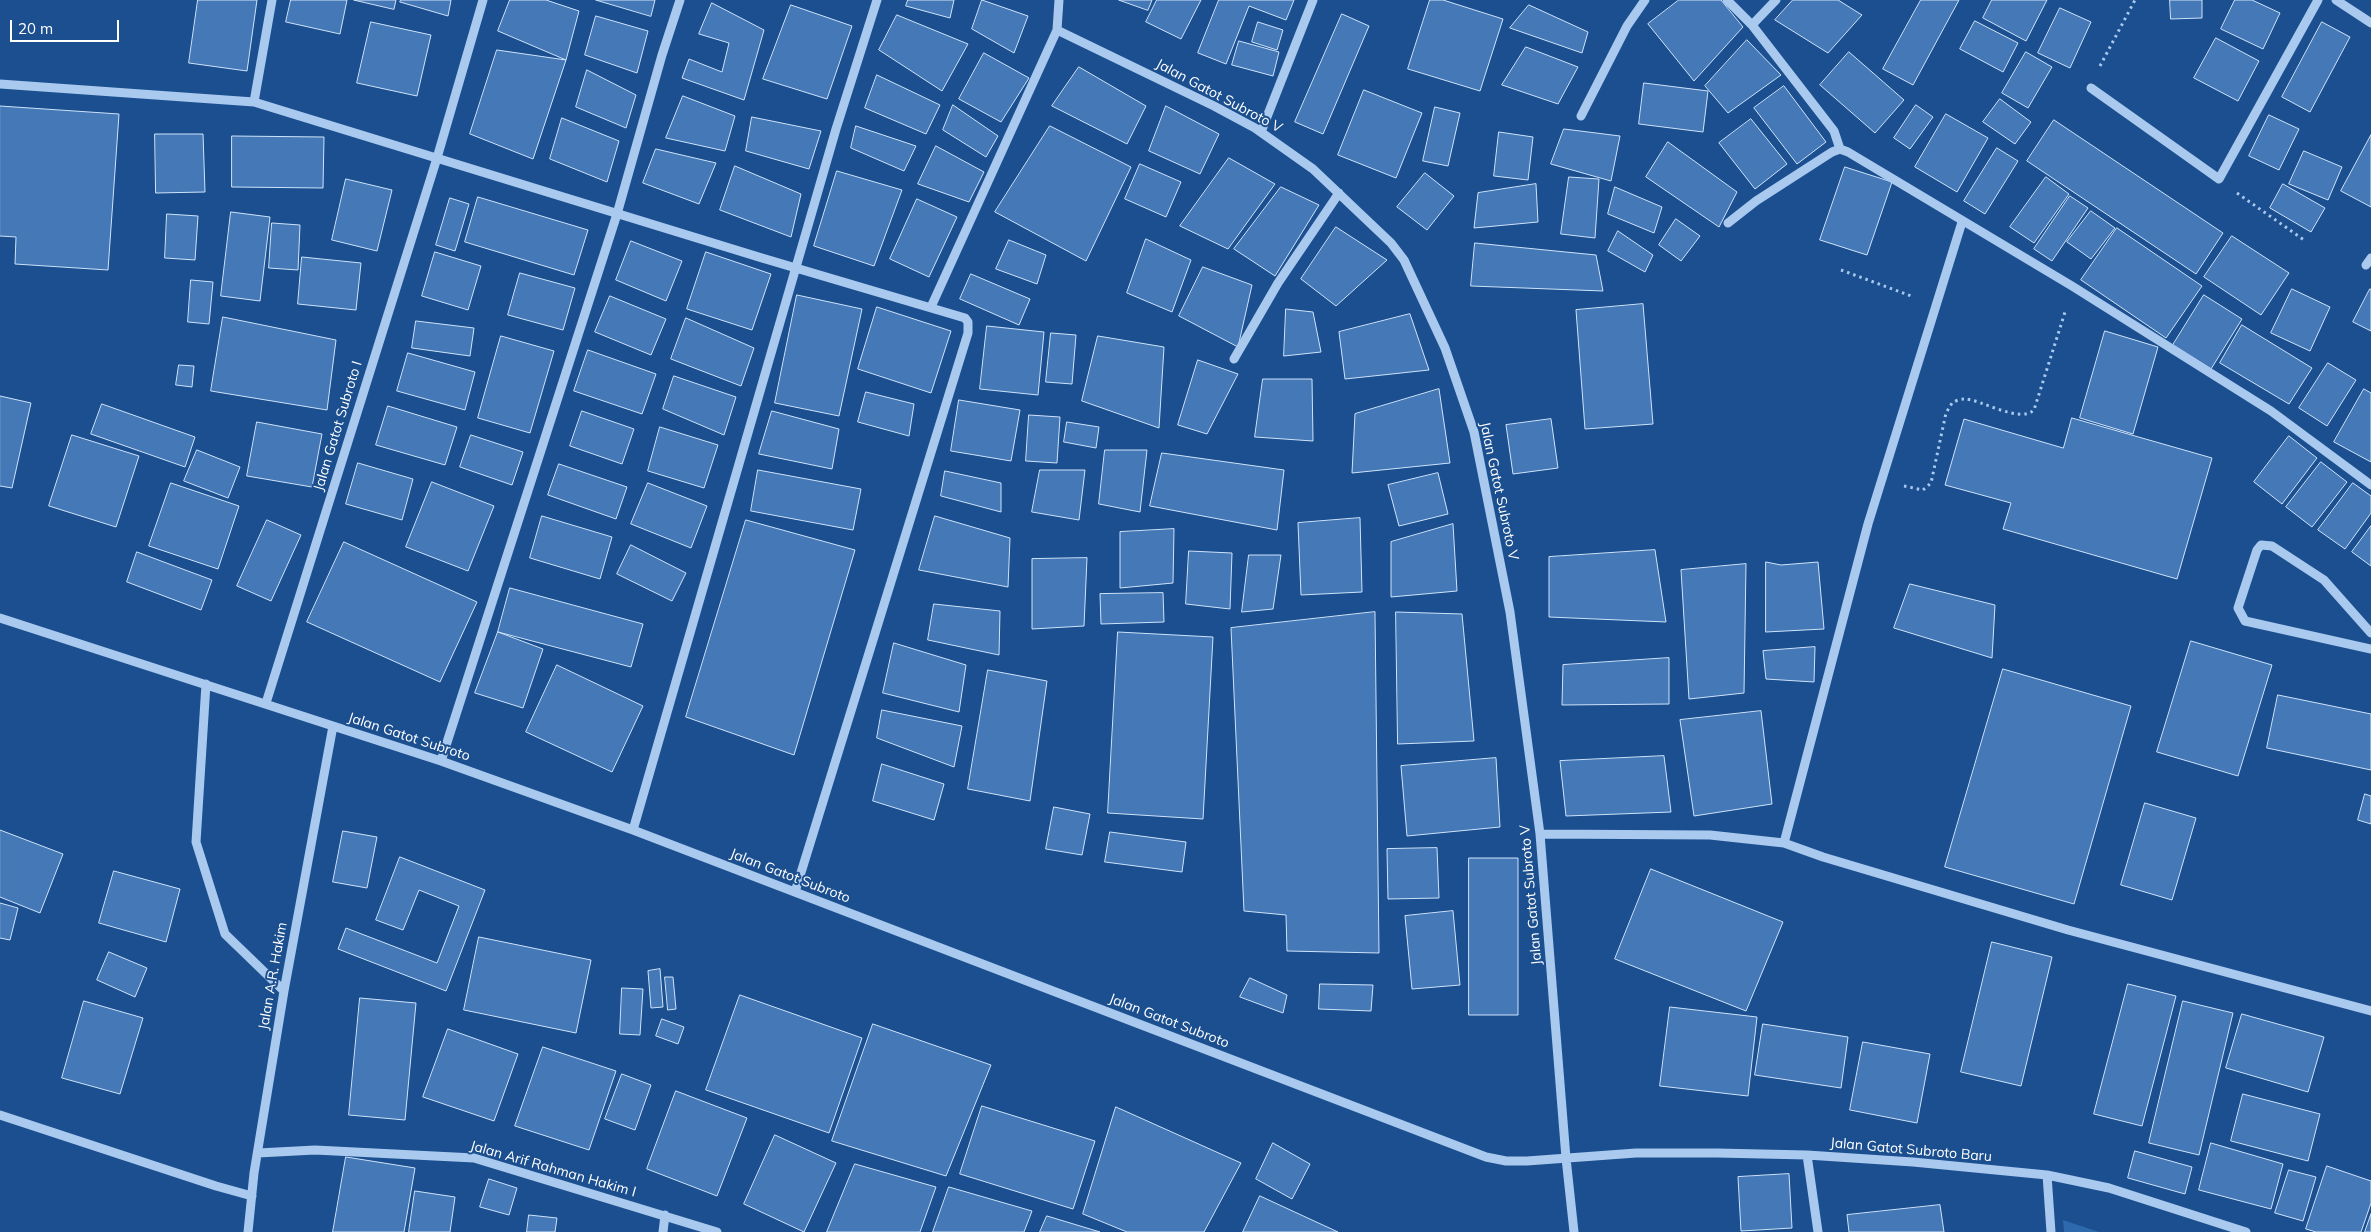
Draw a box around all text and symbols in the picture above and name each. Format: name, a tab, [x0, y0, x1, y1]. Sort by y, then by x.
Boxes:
scale bar	[12, 10, 121, 42]
text: 20 m	[18, 19, 53, 38]
street label: Jalan Gatot Subroto V	[1153, 56, 1285, 136]
street label: Jalan Gatot Subroto I	[310, 359, 366, 493]
street label: Jalan Gatot Subroto V	[1476, 420, 1522, 562]
street label: Jalan Gatot Subroto	[346, 709, 472, 765]
street label: Jalan Gatot Subroto V	[1516, 824, 1546, 966]
street label: Jalan Gatot Subroto	[727, 845, 853, 907]
street label: Jalan A.R. Hakim	[255, 921, 291, 1031]
street label: Jalan Gatot Subroto	[1106, 990, 1232, 1052]
street label: Jalan Gatot Subroto Baru	[1829, 1135, 1993, 1165]
street label: Jalan Arif Rahman Hakim I	[468, 1137, 638, 1201]

